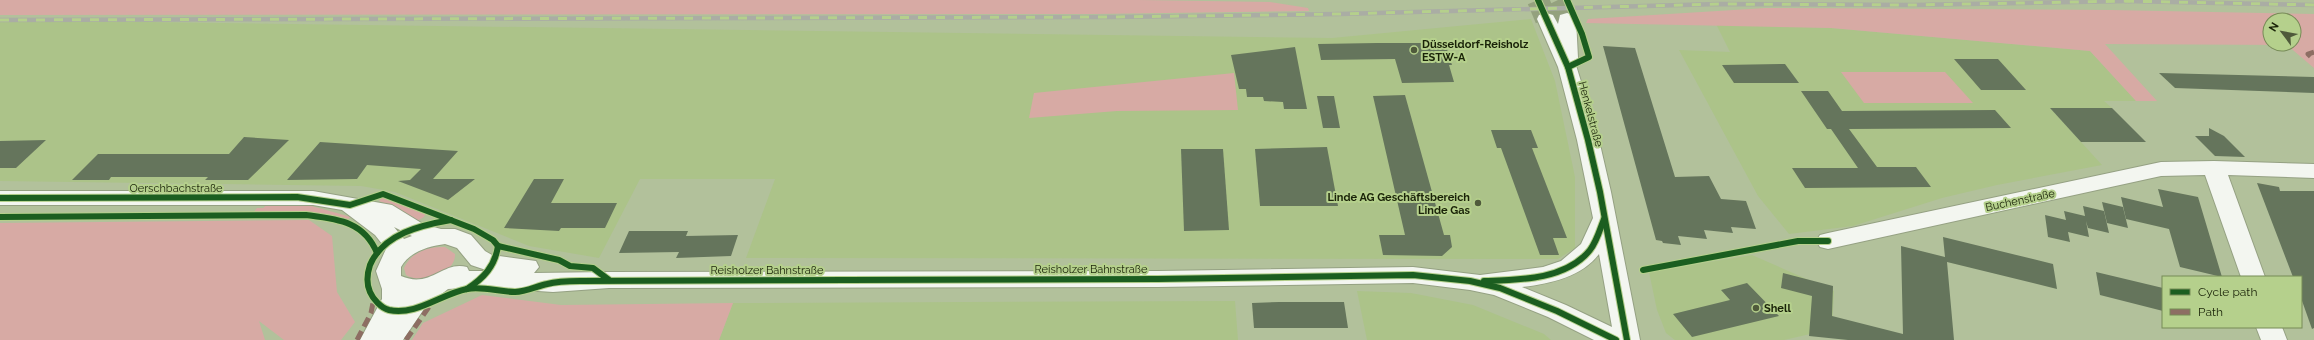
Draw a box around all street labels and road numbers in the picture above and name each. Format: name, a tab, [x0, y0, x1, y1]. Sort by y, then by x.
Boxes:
street label: Henkelstraße	[1576, 80, 1606, 149]
street label: Oerschbachstraße	[130, 182, 223, 195]
street label: Buchenstraße	[1984, 187, 2056, 214]
street label: Reisholzer Bahnstraße	[1035, 263, 1148, 276]
street label: Reisholzer Bahnstraße	[711, 264, 824, 277]

